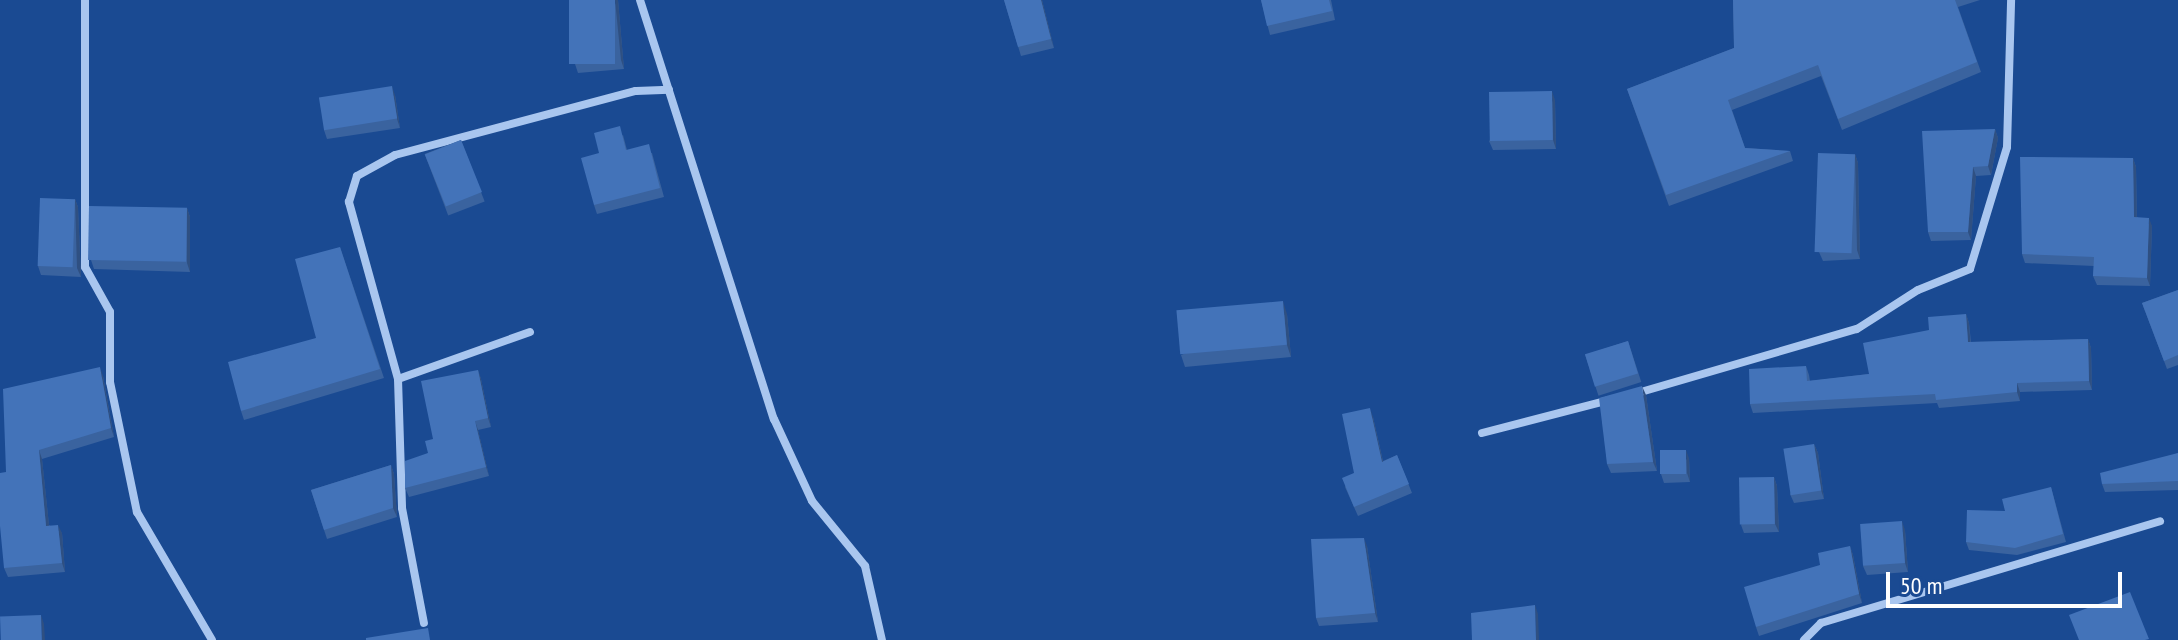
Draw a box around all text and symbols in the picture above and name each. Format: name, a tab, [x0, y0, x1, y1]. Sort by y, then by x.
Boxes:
scale bar	[1890, 556, 2126, 606]
text: 50 m	[1900, 570, 1942, 601]

